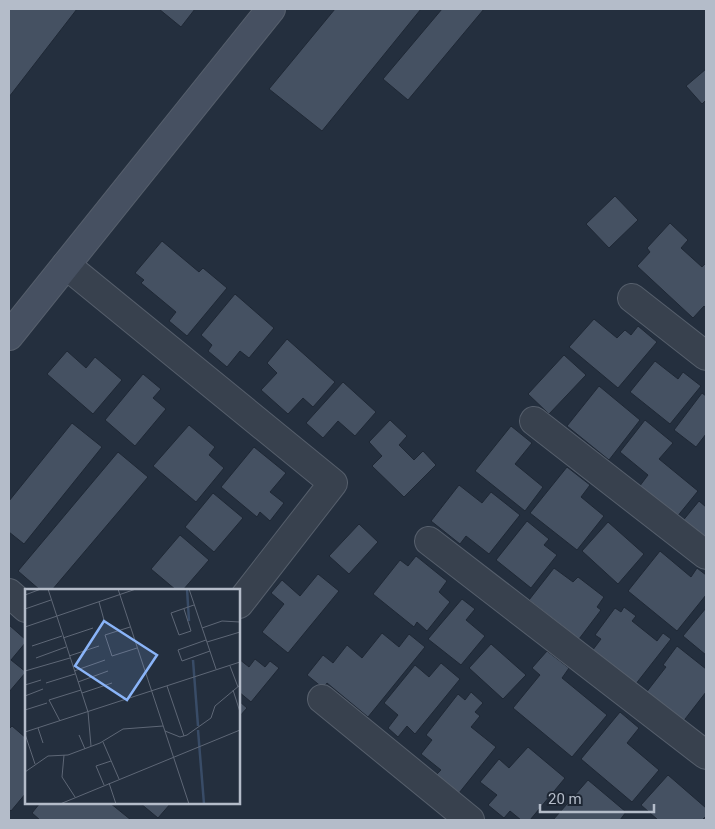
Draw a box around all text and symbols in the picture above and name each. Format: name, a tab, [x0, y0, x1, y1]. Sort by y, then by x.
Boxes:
inset map	[25, 589, 240, 804]
scale bar	[540, 782, 654, 814]
text: 20 m	[548, 790, 582, 808]

